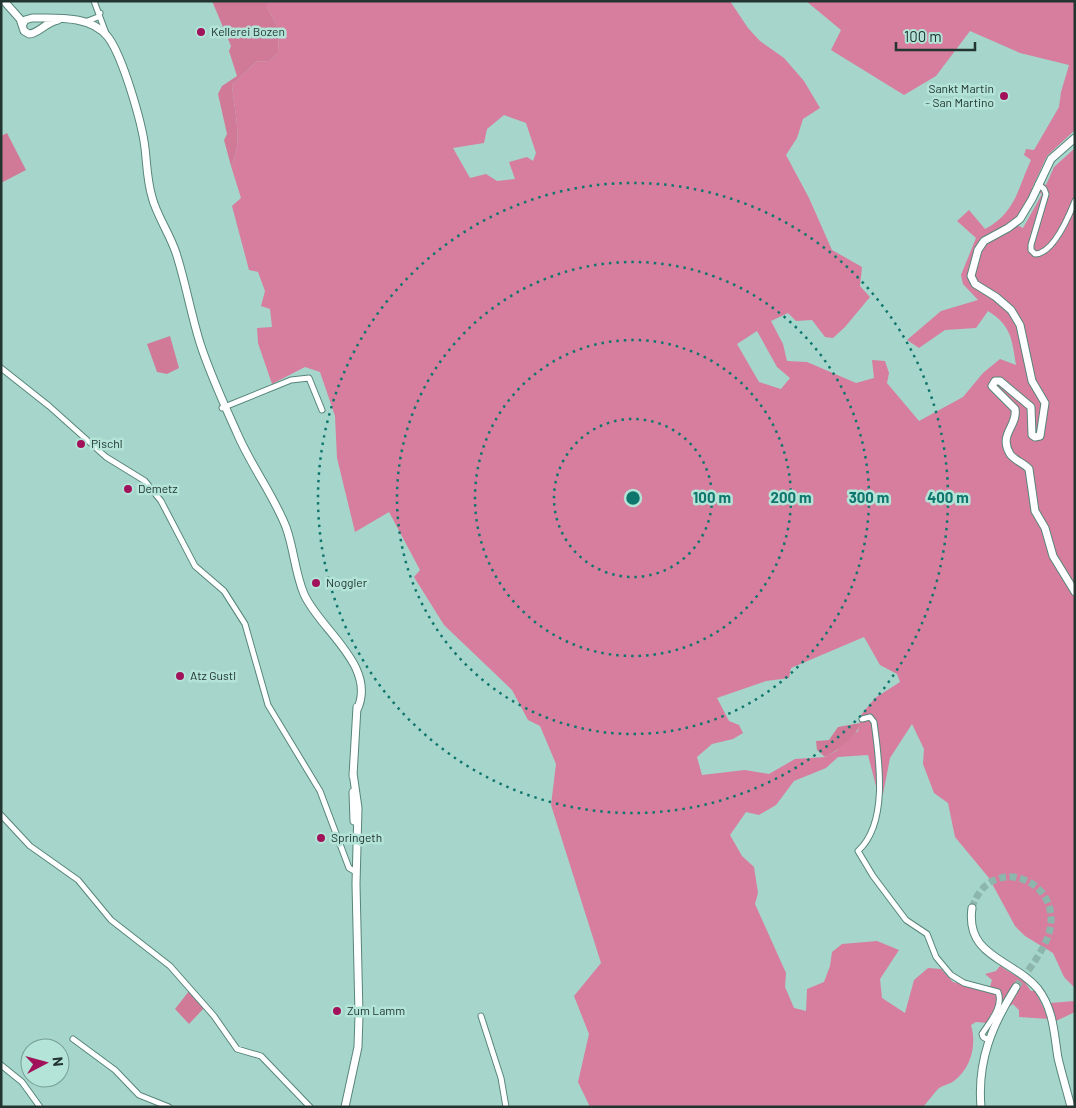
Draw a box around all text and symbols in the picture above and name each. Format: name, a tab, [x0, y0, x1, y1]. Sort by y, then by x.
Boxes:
scale bar	[896, 20, 975, 52]
place label: Kellerei Bozen	[211, 24, 285, 38]
marker: Kellerei Bozen	[195, 26, 207, 38]
text: 100 m	[904, 27, 942, 45]
place label: Sankt Martin - San Martino	[925, 81, 994, 109]
marker: Sankt Martin - San Martino	[998, 90, 1010, 102]
place label: Pischl	[91, 436, 122, 450]
marker: Pischl	[75, 438, 87, 450]
place label: Demetz	[138, 481, 178, 495]
marker: Demetz	[122, 483, 134, 495]
text: 100 m	[693, 488, 731, 506]
text: 200 m	[770, 488, 812, 506]
text: 300 m	[849, 488, 889, 506]
text: 400 m	[927, 488, 969, 506]
centre of rings	[624, 489, 642, 507]
place label: Noggler	[326, 575, 368, 589]
marker: Noggler	[310, 577, 322, 589]
place label: Atz Gustl	[190, 668, 236, 682]
marker: Atz Gustl	[174, 670, 186, 682]
place label: Springeth	[331, 830, 382, 844]
marker: Springeth	[315, 832, 327, 844]
place label: Zum Lamm	[347, 1003, 405, 1017]
marker: Zum Lamm	[331, 1005, 343, 1017]
north arrow	[20, 1038, 70, 1088]
text: N	[49, 1056, 67, 1067]

